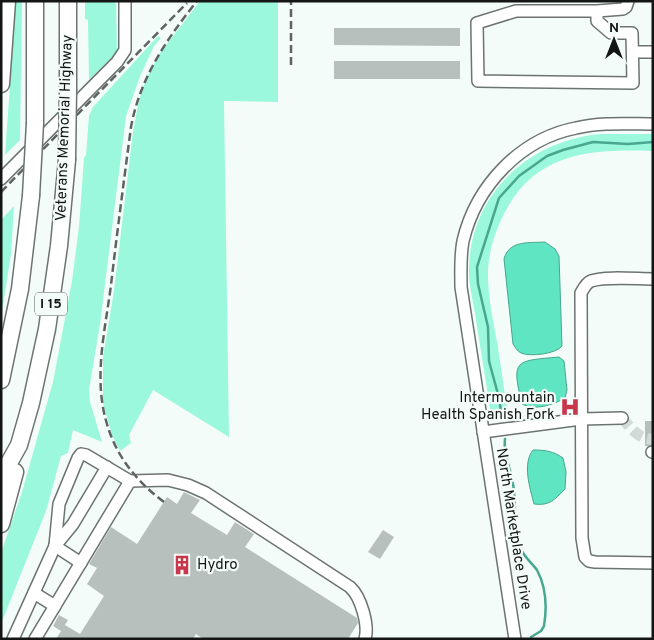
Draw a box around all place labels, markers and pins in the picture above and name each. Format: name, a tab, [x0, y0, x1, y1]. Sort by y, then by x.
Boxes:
place label: Intermountain Health Spanish Fork	[421, 389, 555, 425]
hospital icon: Intermountain Health Spanish Fork	[559, 396, 581, 418]
building icon: Hydro	[171, 554, 193, 576]
place label: Hydro	[197, 556, 238, 575]

